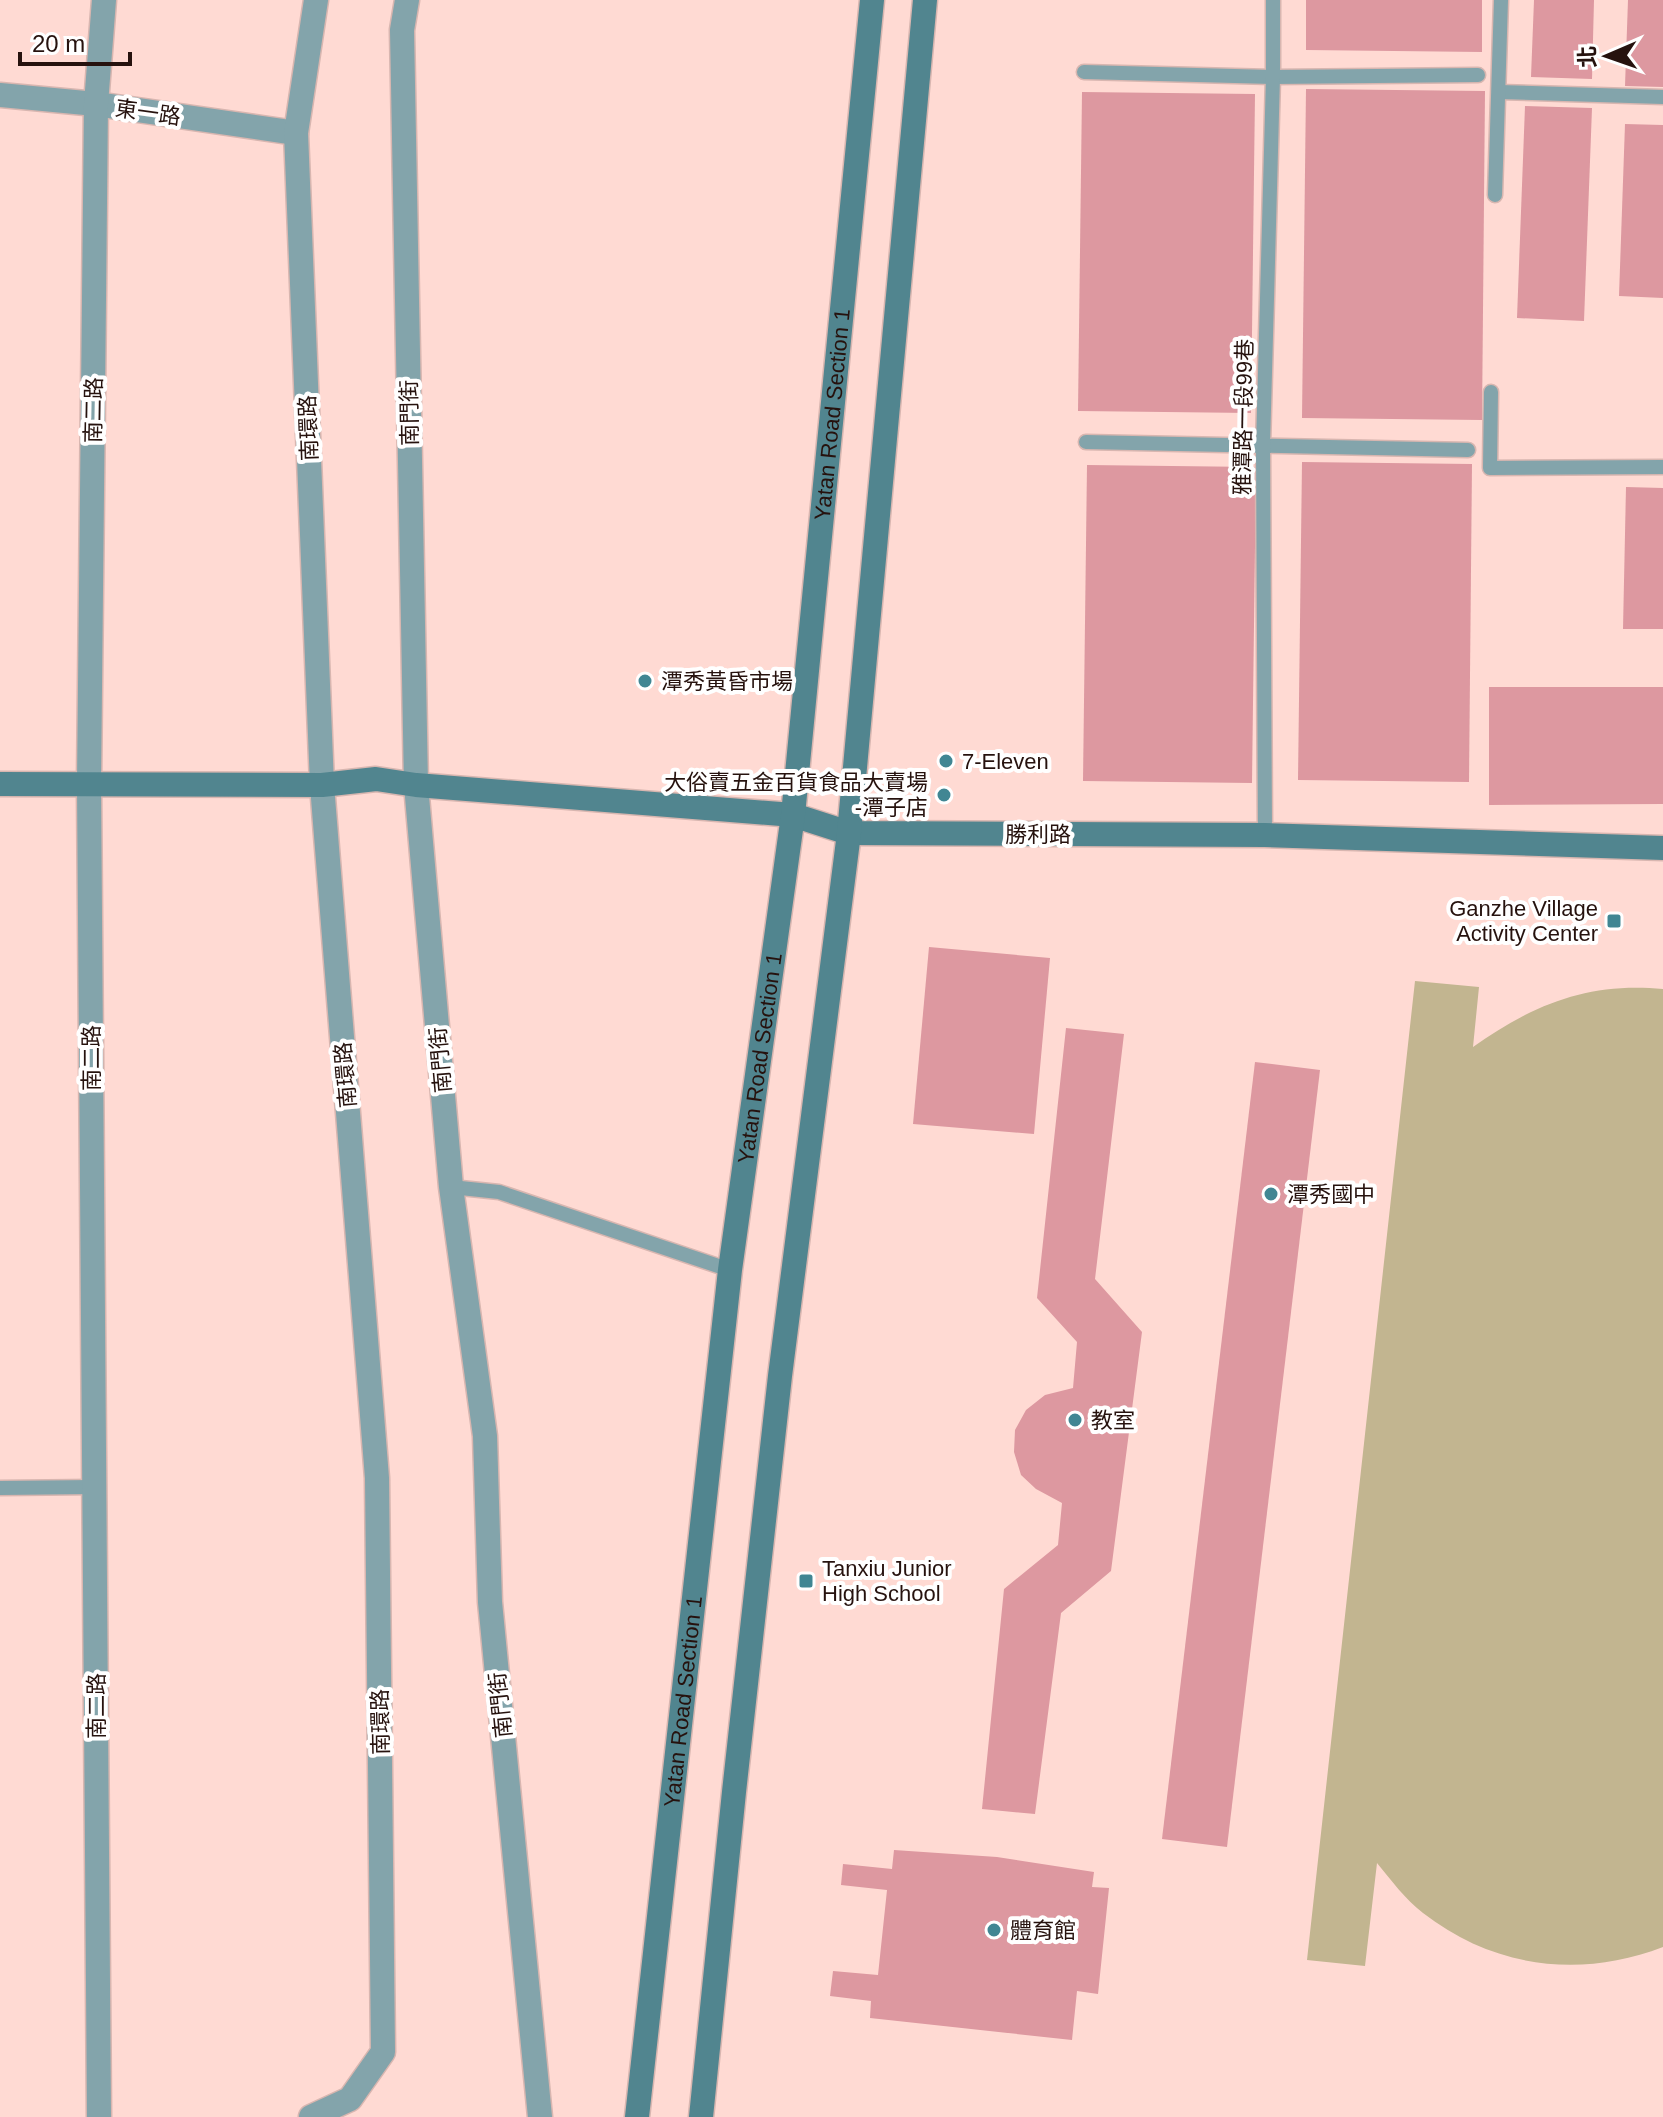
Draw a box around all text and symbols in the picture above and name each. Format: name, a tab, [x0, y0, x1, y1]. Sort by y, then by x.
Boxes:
scale bar	[20, 16, 130, 66]
north arrow	[1567, 16, 1647, 96]
text: 20 m	[32, 30, 85, 57]
text: 北	[1575, 45, 1600, 68]
street label: 東一路	[114, 96, 182, 129]
street label: Yatan Road Section 1	[810, 307, 855, 521]
street label: 雅潭路一段99巷	[1230, 339, 1257, 495]
street label: 南二路	[80, 377, 107, 443]
street label: 南門街	[396, 380, 423, 446]
street label: 南環路	[295, 395, 322, 461]
place label: 潭秀黃昏市場	[661, 669, 793, 694]
marker: 潭秀黃昏市場	[636, 672, 654, 690]
place label: 7-Eleven	[962, 749, 1049, 774]
marker: 7-Eleven	[937, 752, 955, 770]
place label: 大俗賣五金百貨食品大賣場 -潭子店	[664, 770, 928, 820]
marker: 大俗賣五金百貨食品大賣場 -潭子店	[935, 786, 953, 804]
street label: 勝利路	[1005, 822, 1071, 847]
place label: Ganzhe Village Activity Center	[1449, 896, 1598, 946]
marker: Ganzhe Village Activity Center	[1605, 912, 1623, 930]
street label: Yatan Road Section 1	[733, 951, 787, 1165]
street label: 南二路	[79, 1025, 104, 1091]
street label: 南門街	[425, 1026, 456, 1094]
street label: 南環路	[330, 1041, 361, 1109]
place label: 潭秀國中	[1287, 1182, 1375, 1207]
marker: 潭秀國中	[1262, 1185, 1280, 1203]
place label: 教室	[1091, 1408, 1135, 1433]
marker: 教室	[1066, 1411, 1084, 1429]
place label: Tanxiu Junior High School	[822, 1556, 952, 1606]
marker: Tanxiu Junior High School	[797, 1572, 815, 1590]
street label: Yatan Road Section 1	[659, 1595, 707, 1809]
street label: 南門街	[485, 1671, 516, 1739]
street label: 南二路	[84, 1673, 109, 1739]
street label: 南環路	[367, 1689, 394, 1755]
place label: 體育館	[1010, 1918, 1076, 1943]
marker: 體育館	[985, 1921, 1003, 1939]

